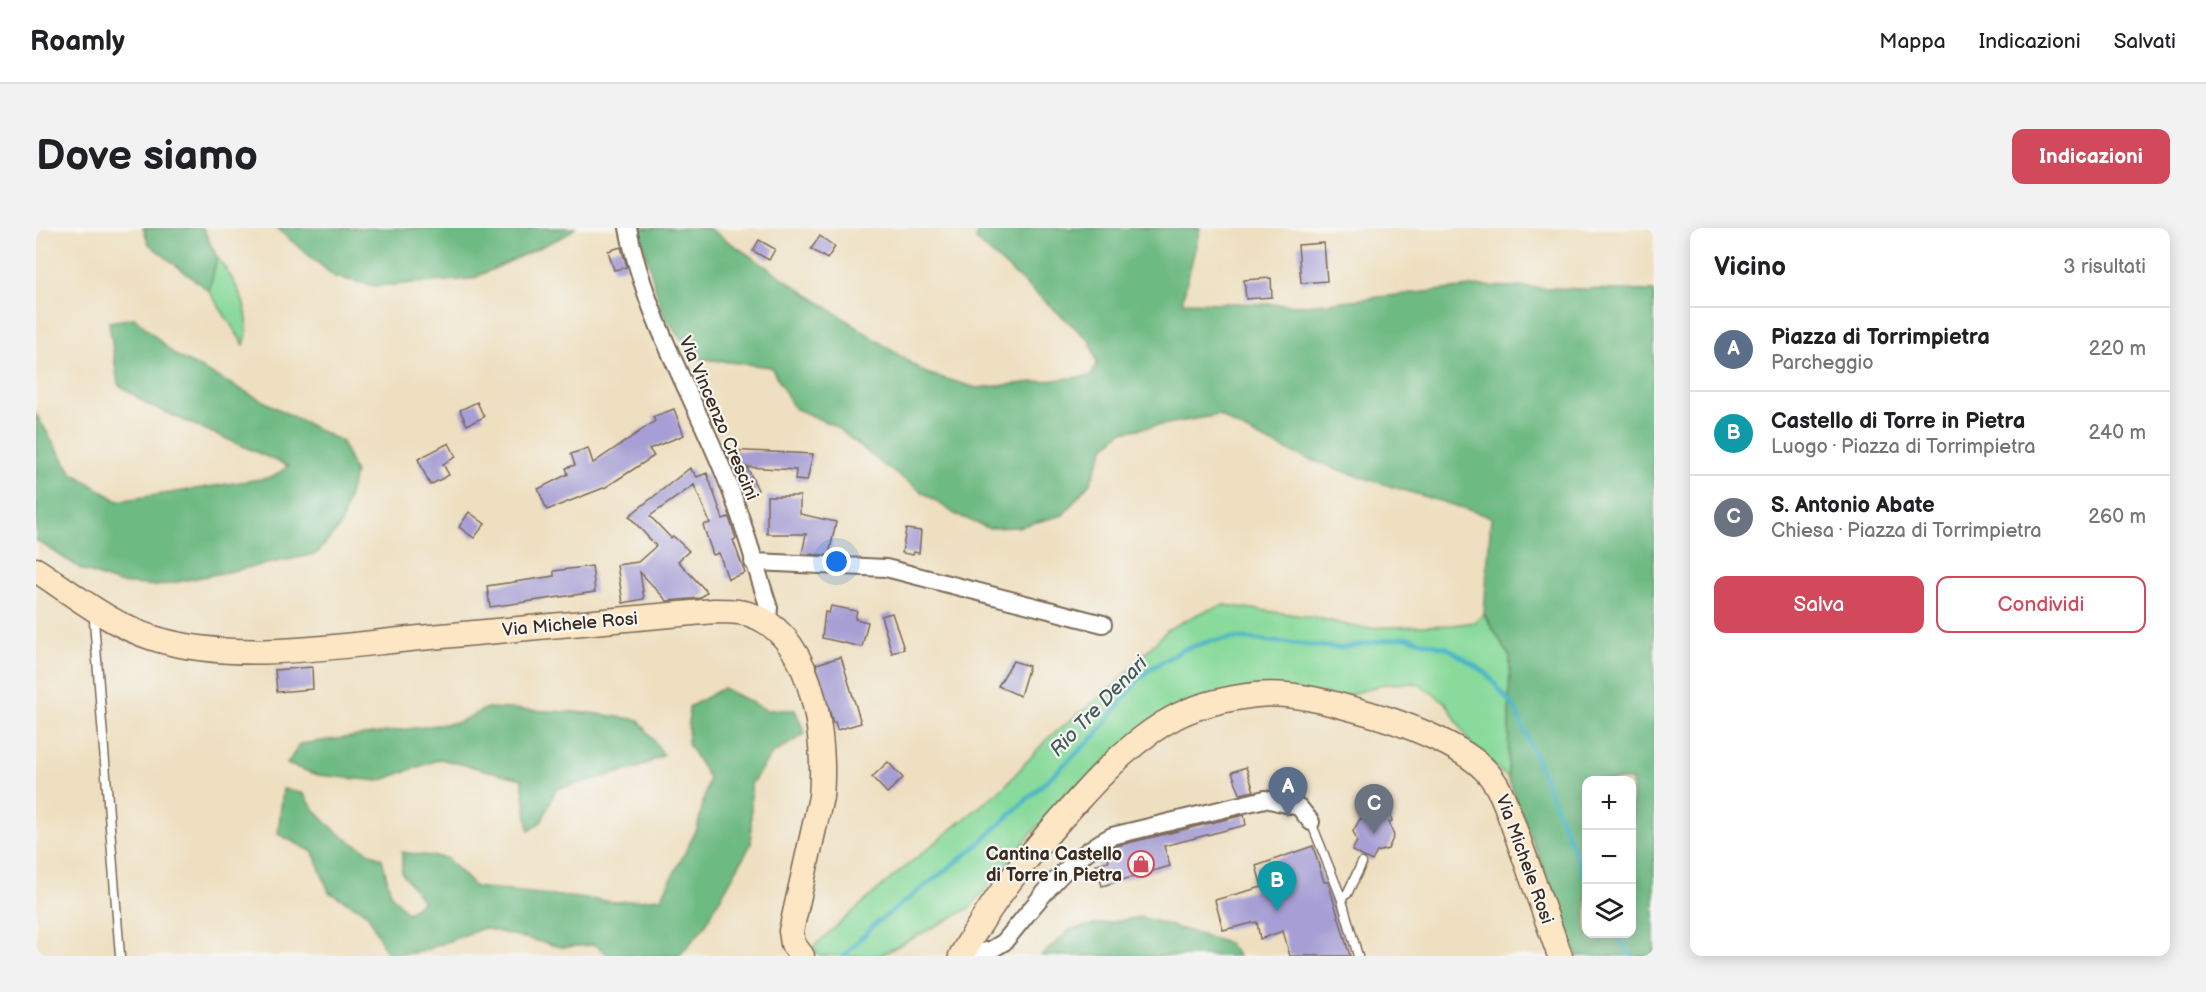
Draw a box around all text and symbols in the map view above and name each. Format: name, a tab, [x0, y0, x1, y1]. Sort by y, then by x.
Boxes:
text: Roamly	[30, 25, 125, 58]
text: Mappa	[1879, 29, 1946, 54]
text: Indicazioni	[1979, 29, 2081, 54]
text: Salvati	[2114, 29, 2176, 54]
button: Indicazioni	[2012, 129, 2170, 184]
text: Dove siamo	[36, 131, 258, 182]
text: Vicino	[1714, 252, 1786, 283]
text: 3 risultati	[2063, 255, 2146, 279]
text: Piazza di Torrimpietra	[1771, 324, 1990, 351]
street label: Via Vincenzo Crescini	[675, 333, 763, 503]
text: A	[1727, 337, 1740, 361]
text: 220 m	[2089, 337, 2146, 361]
text: Parcheggio	[1771, 351, 1874, 375]
text: Castello di Torre in Pietra	[1771, 408, 2025, 435]
text: B	[1726, 421, 1741, 445]
text: 240 m	[2089, 421, 2146, 445]
text: Luogo · Piazza di Torrimpietra	[1771, 435, 2035, 459]
text: S. Antonio Abate	[1771, 492, 1935, 519]
text: C	[1726, 505, 1741, 529]
text: 260 m	[2088, 505, 2146, 529]
text: Chiesa · Piazza di Torrimpietra	[1771, 519, 2042, 543]
your location	[822, 547, 851, 576]
button: Salva	[1714, 576, 1924, 633]
button: Condividi	[1936, 576, 2146, 633]
street label: Via Michele Rosi	[501, 608, 639, 641]
water label: Rio Tre Denari	[1045, 651, 1154, 762]
pin: A	[1268, 768, 1308, 817]
map controls	[1582, 776, 1636, 938]
button: +	[1582, 776, 1636, 830]
pin: C	[1354, 784, 1394, 834]
street label: Via Michele Rosi	[1491, 792, 1558, 927]
button: −	[1582, 830, 1636, 884]
place label: Cantina Castello di Torre in Pietra	[986, 844, 1122, 886]
shop icon: Cantina Castello di Torre in Pietra	[1126, 849, 1156, 879]
pin: B	[1258, 862, 1296, 911]
button: layers	[1582, 884, 1636, 938]

